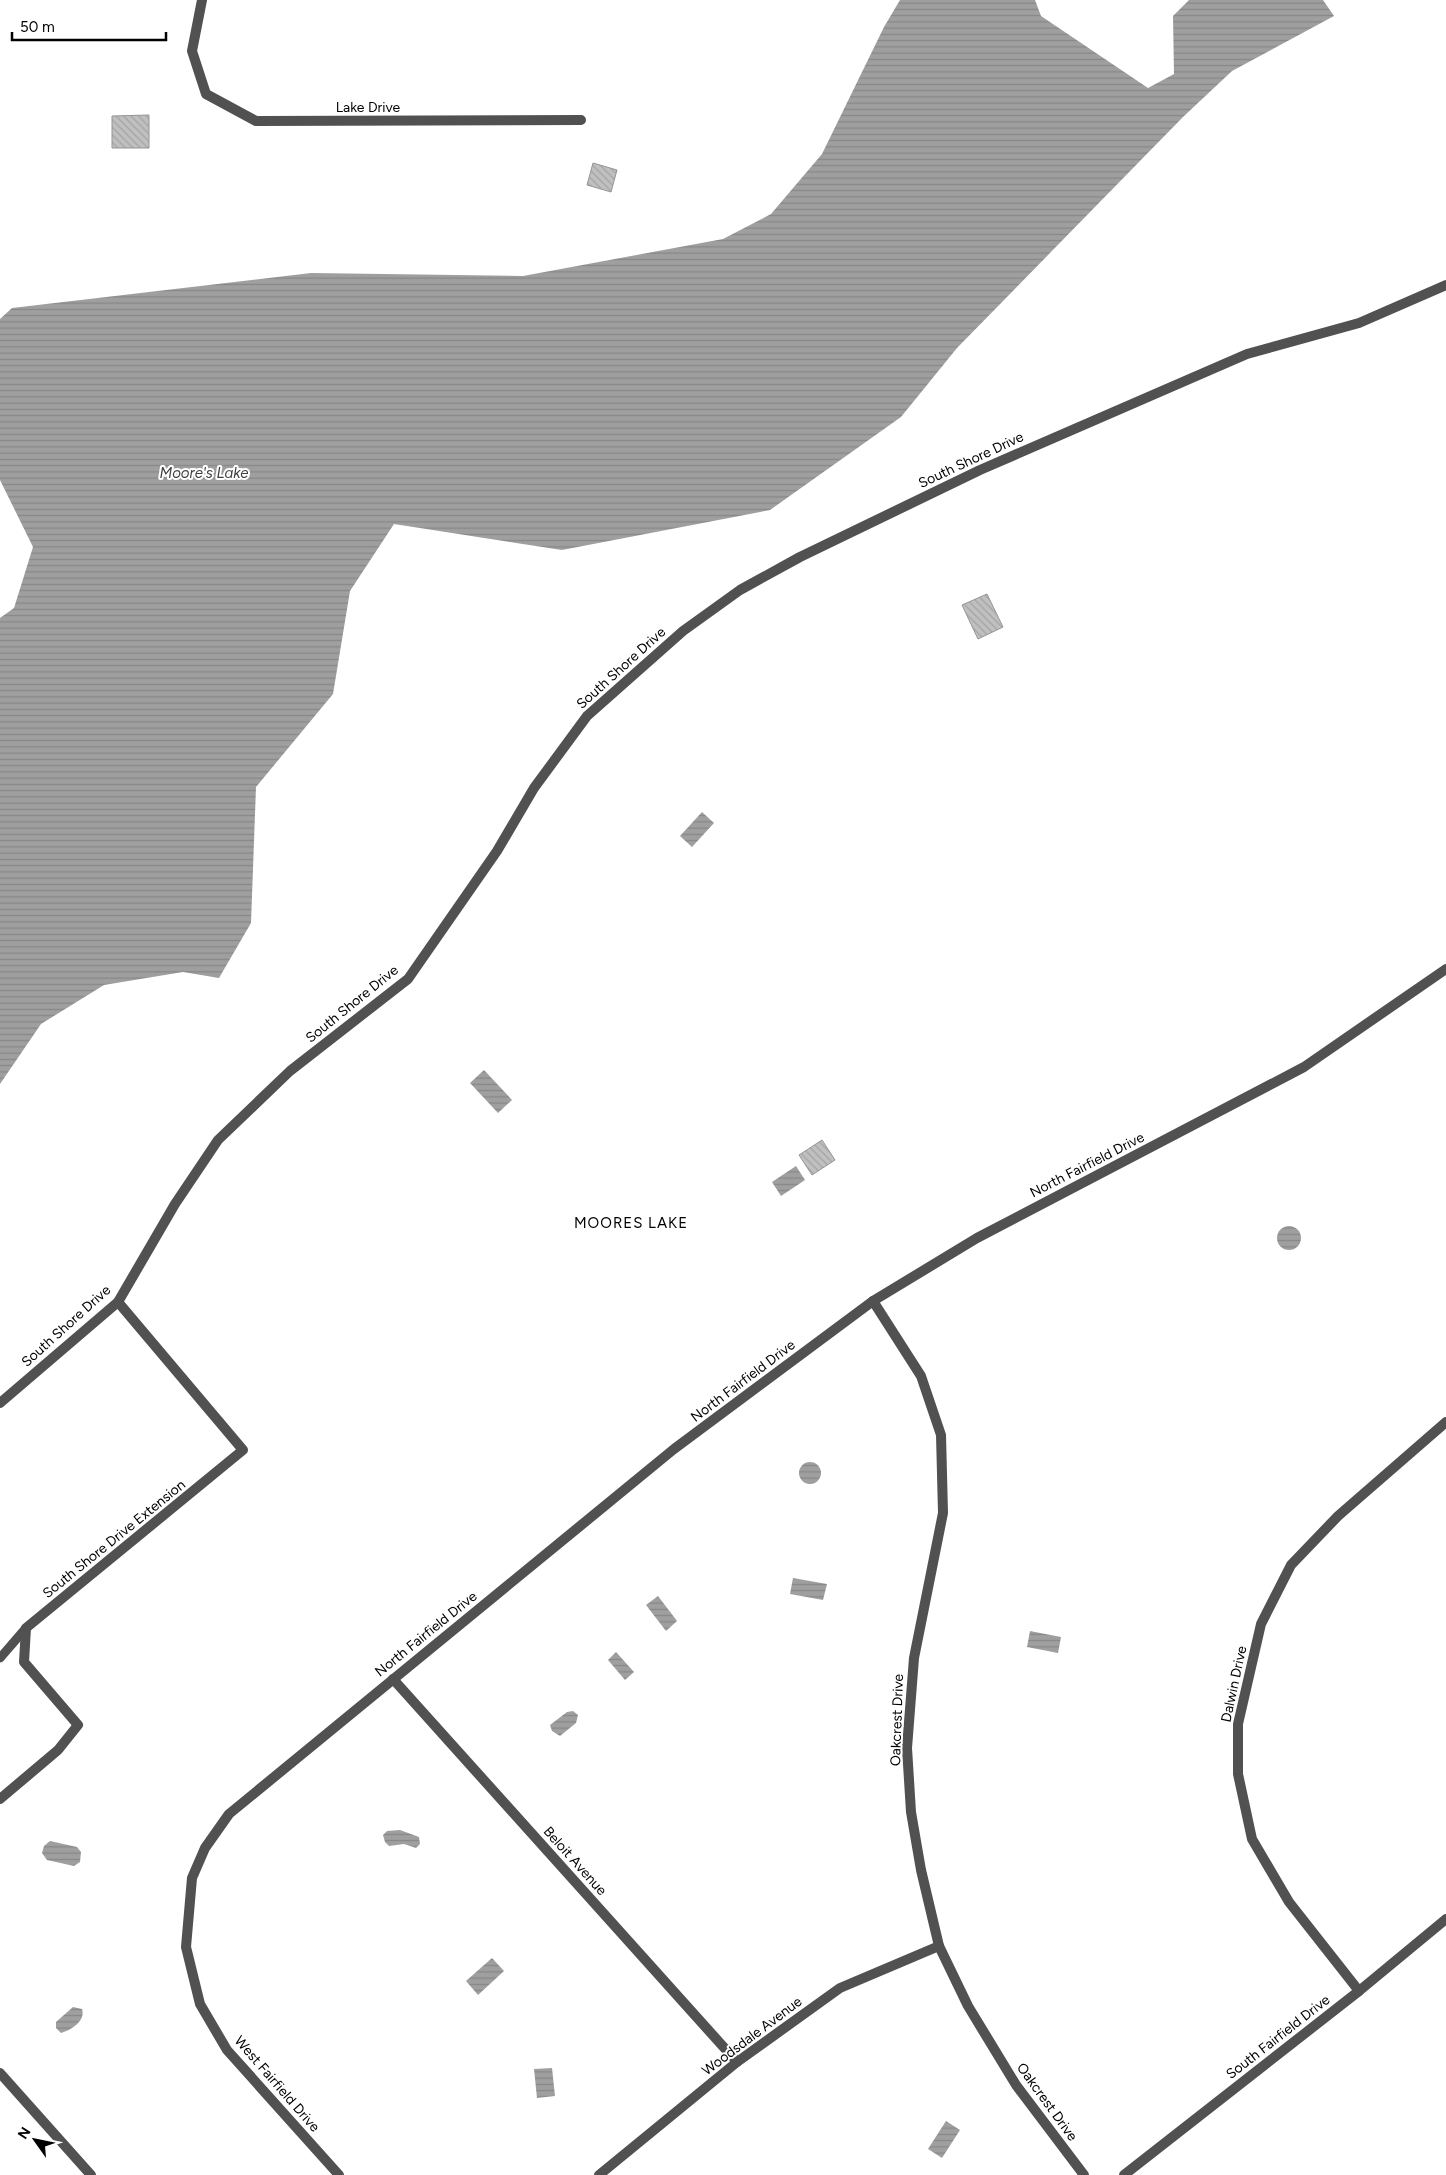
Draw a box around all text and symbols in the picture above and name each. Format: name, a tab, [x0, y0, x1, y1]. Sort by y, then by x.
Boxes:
scale bar	[12, 10, 166, 42]
text: 50 m	[20, 18, 55, 36]
street label: Lake Drive	[336, 99, 401, 116]
street label: South Shore Drive	[916, 428, 1026, 492]
water label: Moore's Lake	[159, 464, 249, 482]
street label: South Shore Drive	[573, 623, 669, 712]
street label: South Shore Drive	[302, 961, 402, 1046]
street label: North Fairfield Drive	[1027, 1129, 1147, 1201]
district label: MOORES LAKE	[574, 1214, 688, 1232]
street label: South Shore Drive	[18, 1281, 114, 1370]
street label: North Fairfield Drive	[688, 1336, 799, 1426]
street label: South Shore Drive Extension	[39, 1476, 189, 1602]
street label: North Fairfield Drive	[372, 1588, 481, 1680]
street label: Dalwin Drive	[1218, 1644, 1250, 1724]
street label: Oakcrest Drive	[887, 1673, 907, 1766]
street label: Beloit Avenue	[540, 1823, 611, 1899]
street label: South Fairfield Drive	[1223, 1991, 1334, 2083]
street label: Woodsdale Avenue	[699, 1993, 806, 2079]
street label: West Fairfield Drive	[231, 2033, 324, 2136]
street label: Oakcrest Drive	[1013, 2060, 1081, 2145]
north arrow	[10, 2115, 60, 2165]
text: N	[14, 2124, 35, 2142]

